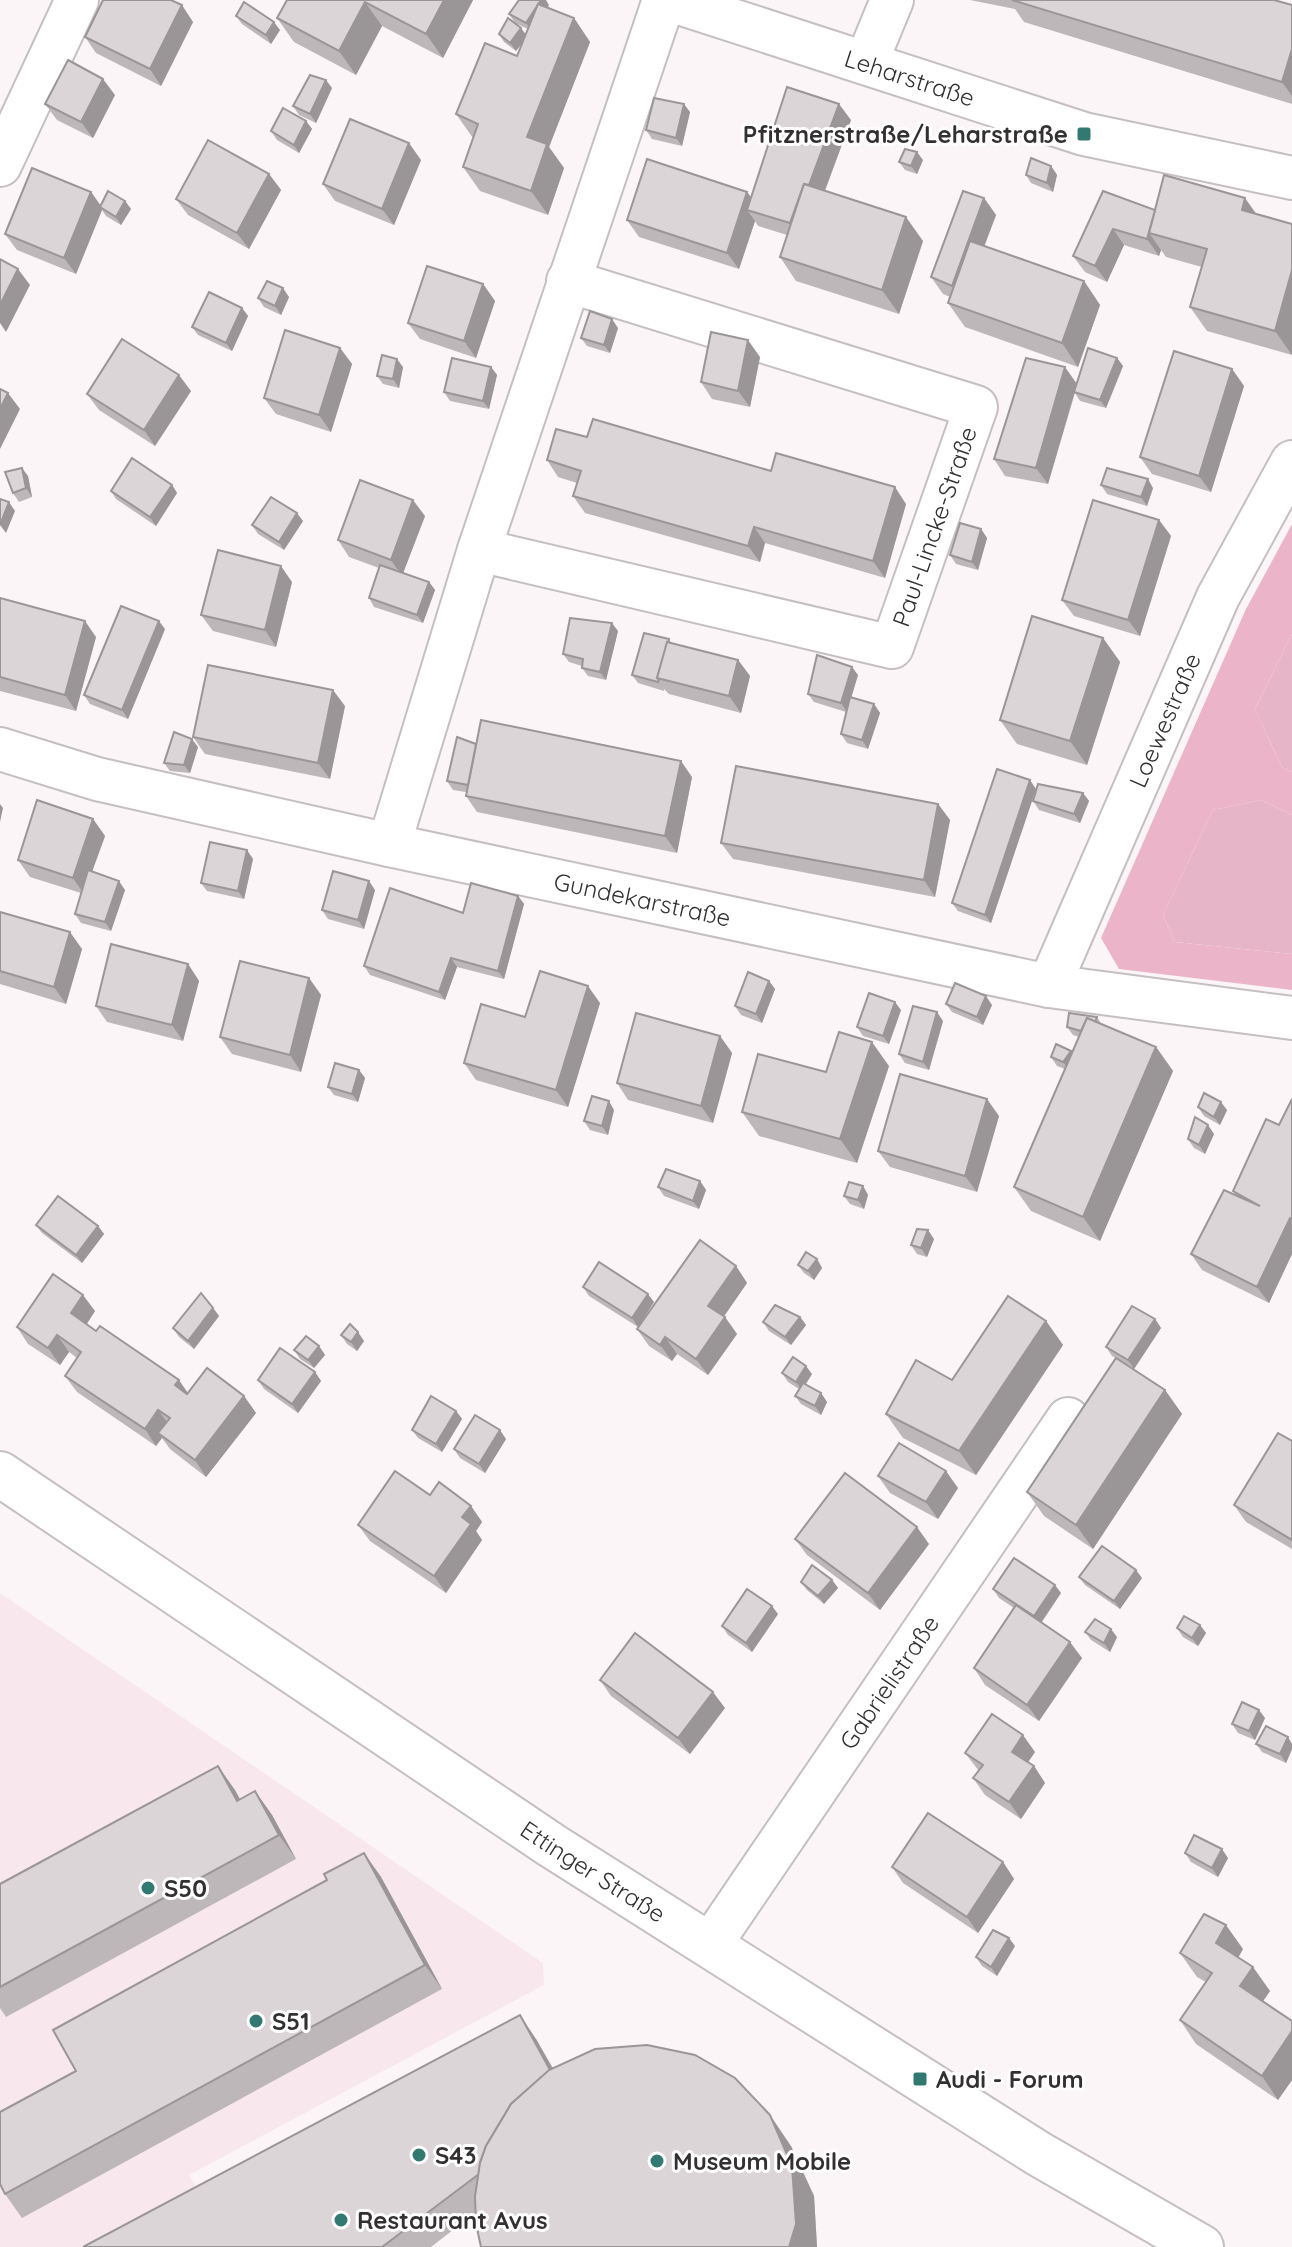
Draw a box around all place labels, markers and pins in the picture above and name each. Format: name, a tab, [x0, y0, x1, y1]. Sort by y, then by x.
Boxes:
place label: Pfitznerstraße/Leharstraße	[743, 119, 1068, 149]
marker: Pfitznerstraße/Leharstraße	[1075, 125, 1093, 143]
place label: S50	[164, 1873, 207, 1903]
marker: S50	[139, 1879, 157, 1897]
place label: S51	[272, 2006, 310, 2036]
marker: S51	[247, 2012, 265, 2030]
place label: Audi - Forum	[936, 2064, 1084, 2094]
marker: Audi - Forum	[911, 2070, 929, 2088]
place label: S43	[435, 2140, 476, 2170]
marker: S43	[410, 2146, 428, 2164]
place label: Museum Mobile	[673, 2146, 851, 2176]
marker: Museum Mobile	[648, 2152, 666, 2170]
place label: Restaurant Avus	[357, 2205, 548, 2235]
marker: Restaurant Avus	[332, 2211, 350, 2229]

